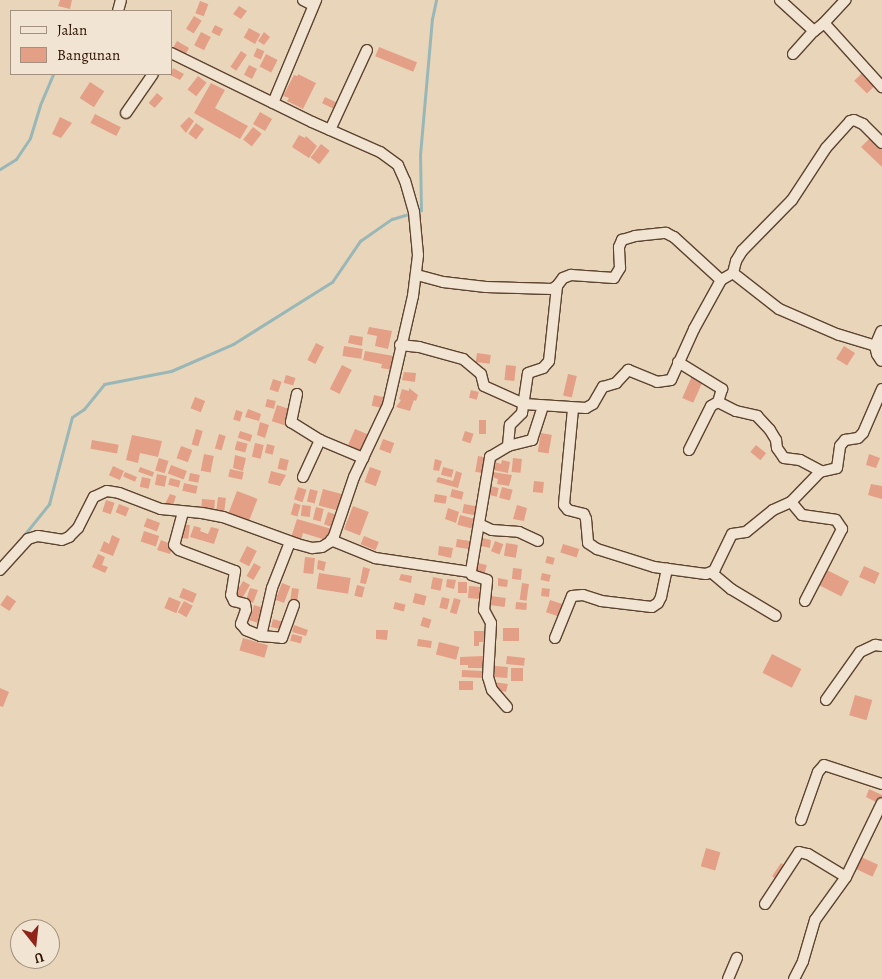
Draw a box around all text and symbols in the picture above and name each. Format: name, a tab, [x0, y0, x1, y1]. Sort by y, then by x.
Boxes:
legend	[10, 10, 172, 75]
text: Jalan	[57, 20, 87, 40]
text: Bangunan	[57, 45, 120, 65]
north arrow	[10, 919, 60, 969]
text: U	[32, 948, 46, 968]

